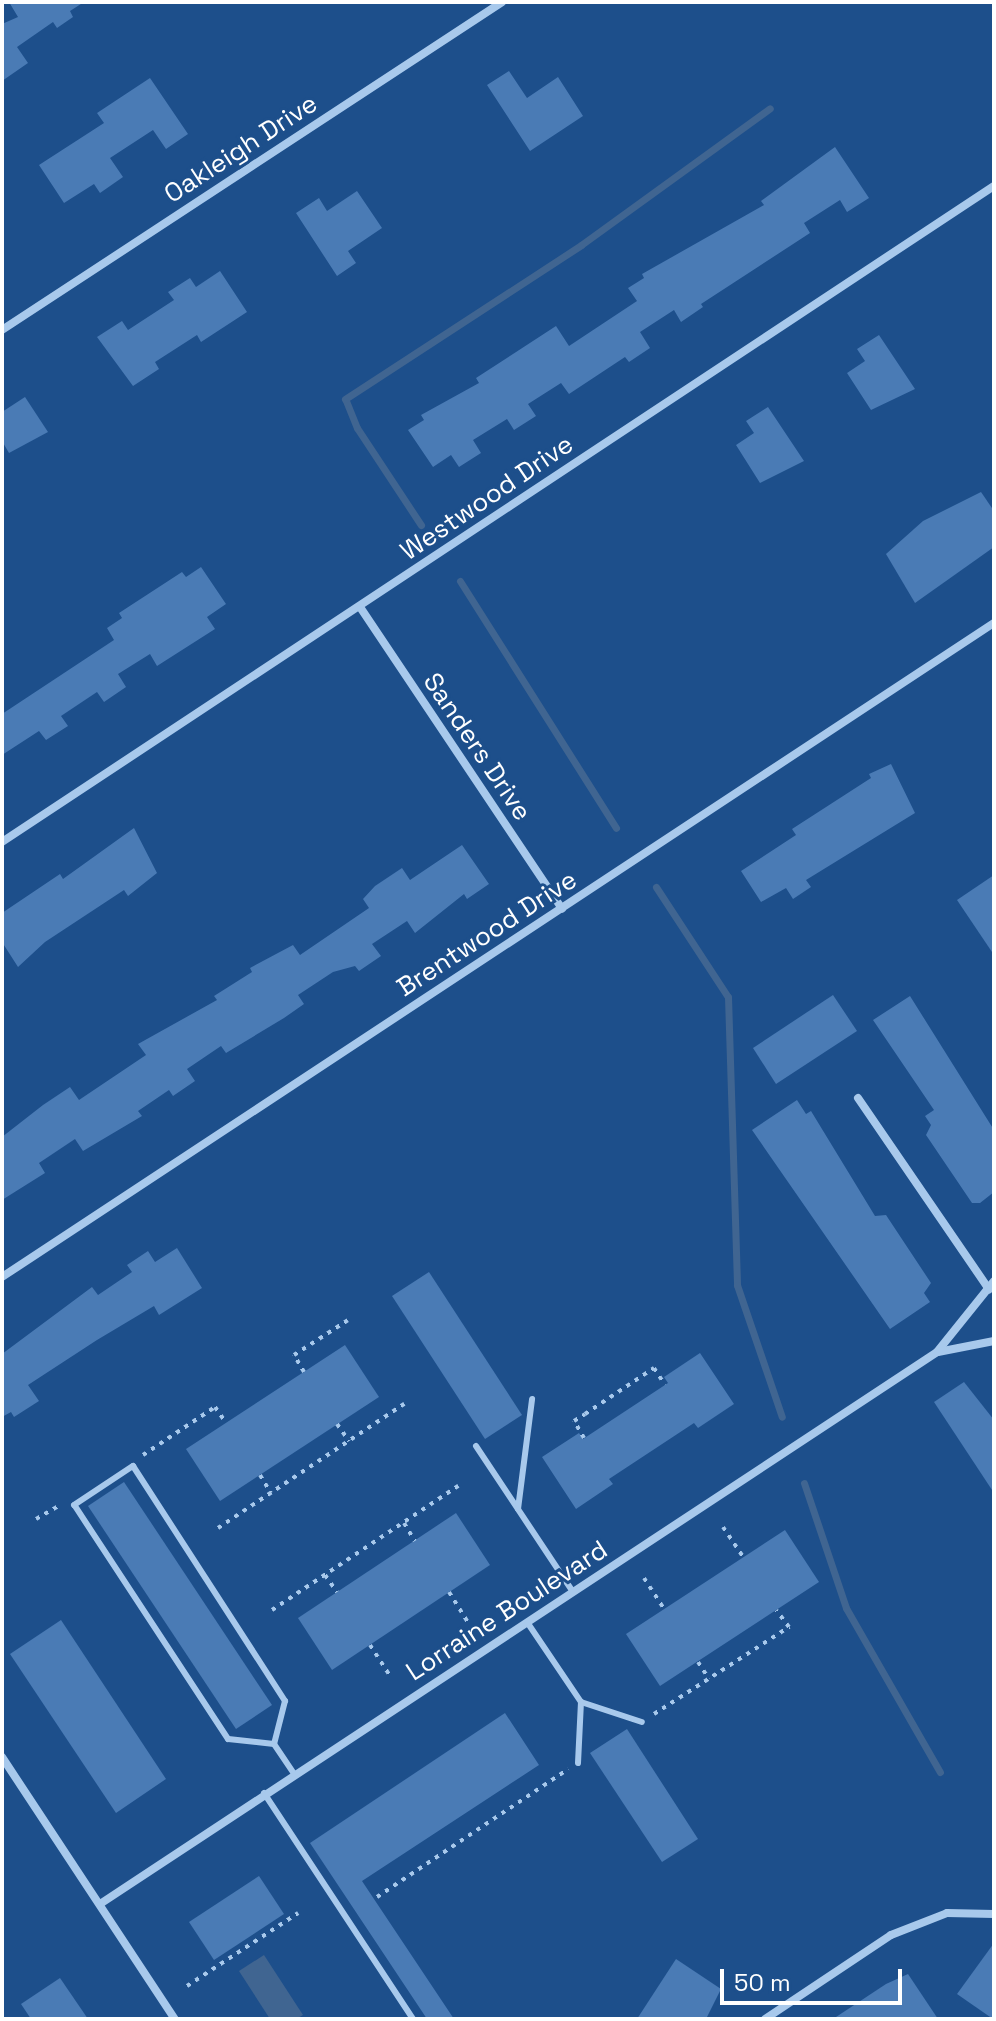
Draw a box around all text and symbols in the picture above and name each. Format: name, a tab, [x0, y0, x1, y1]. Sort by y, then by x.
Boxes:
street label: Oakleigh Drive	[159, 88, 323, 210]
street label: Westwood Drive	[395, 429, 579, 567]
street label: Sanders Drive	[416, 667, 538, 827]
street label: Brentwood Drive	[391, 864, 583, 1004]
street label: Lorraine Boulevard	[401, 1534, 613, 1688]
scale bar	[724, 1953, 906, 2003]
text: 50 m	[734, 1967, 791, 1998]

